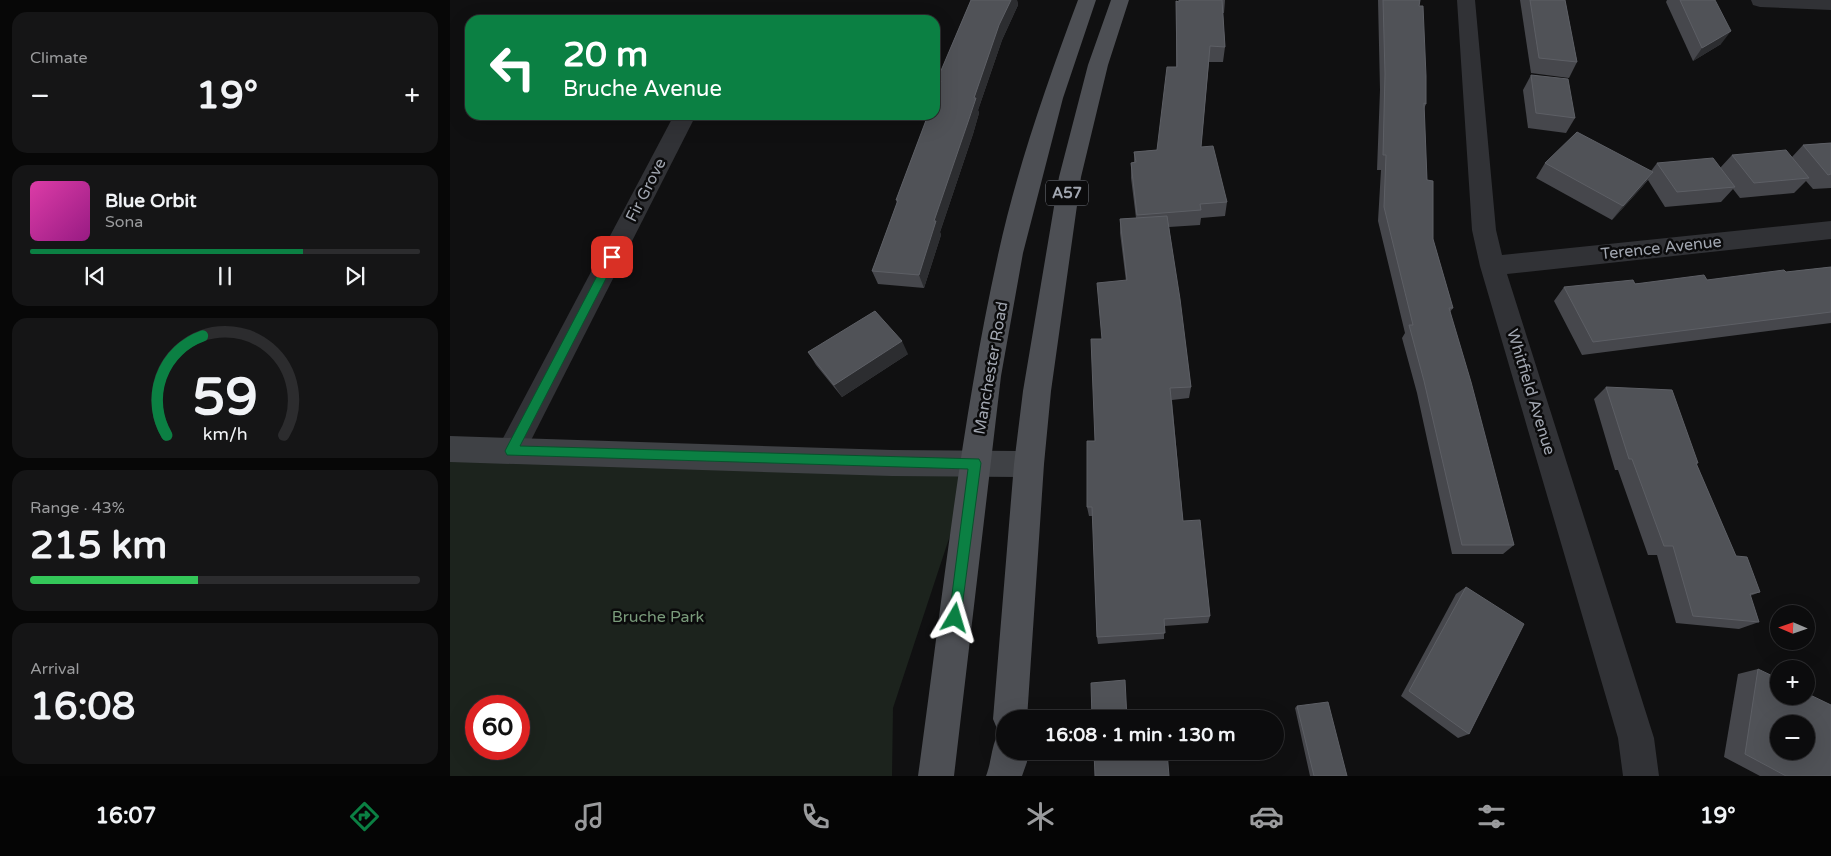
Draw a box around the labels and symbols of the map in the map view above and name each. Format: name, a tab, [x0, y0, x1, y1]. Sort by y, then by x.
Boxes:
street label: Fir Grove	[621, 155, 671, 225]
road number: A57	[1046, 180, 1088, 206]
street label: Terence Avenue	[1600, 232, 1722, 264]
pin	[591, 236, 633, 278]
street label: Manchester Road	[969, 300, 1013, 436]
street label: Whitfield Avenue	[1502, 327, 1560, 457]
position arrow	[928, 591, 980, 643]
north arrow	[1770, 605, 1815, 650]
park label: Bruche Park	[612, 607, 705, 627]
speed limit sign: 60	[465, 695, 530, 760]

